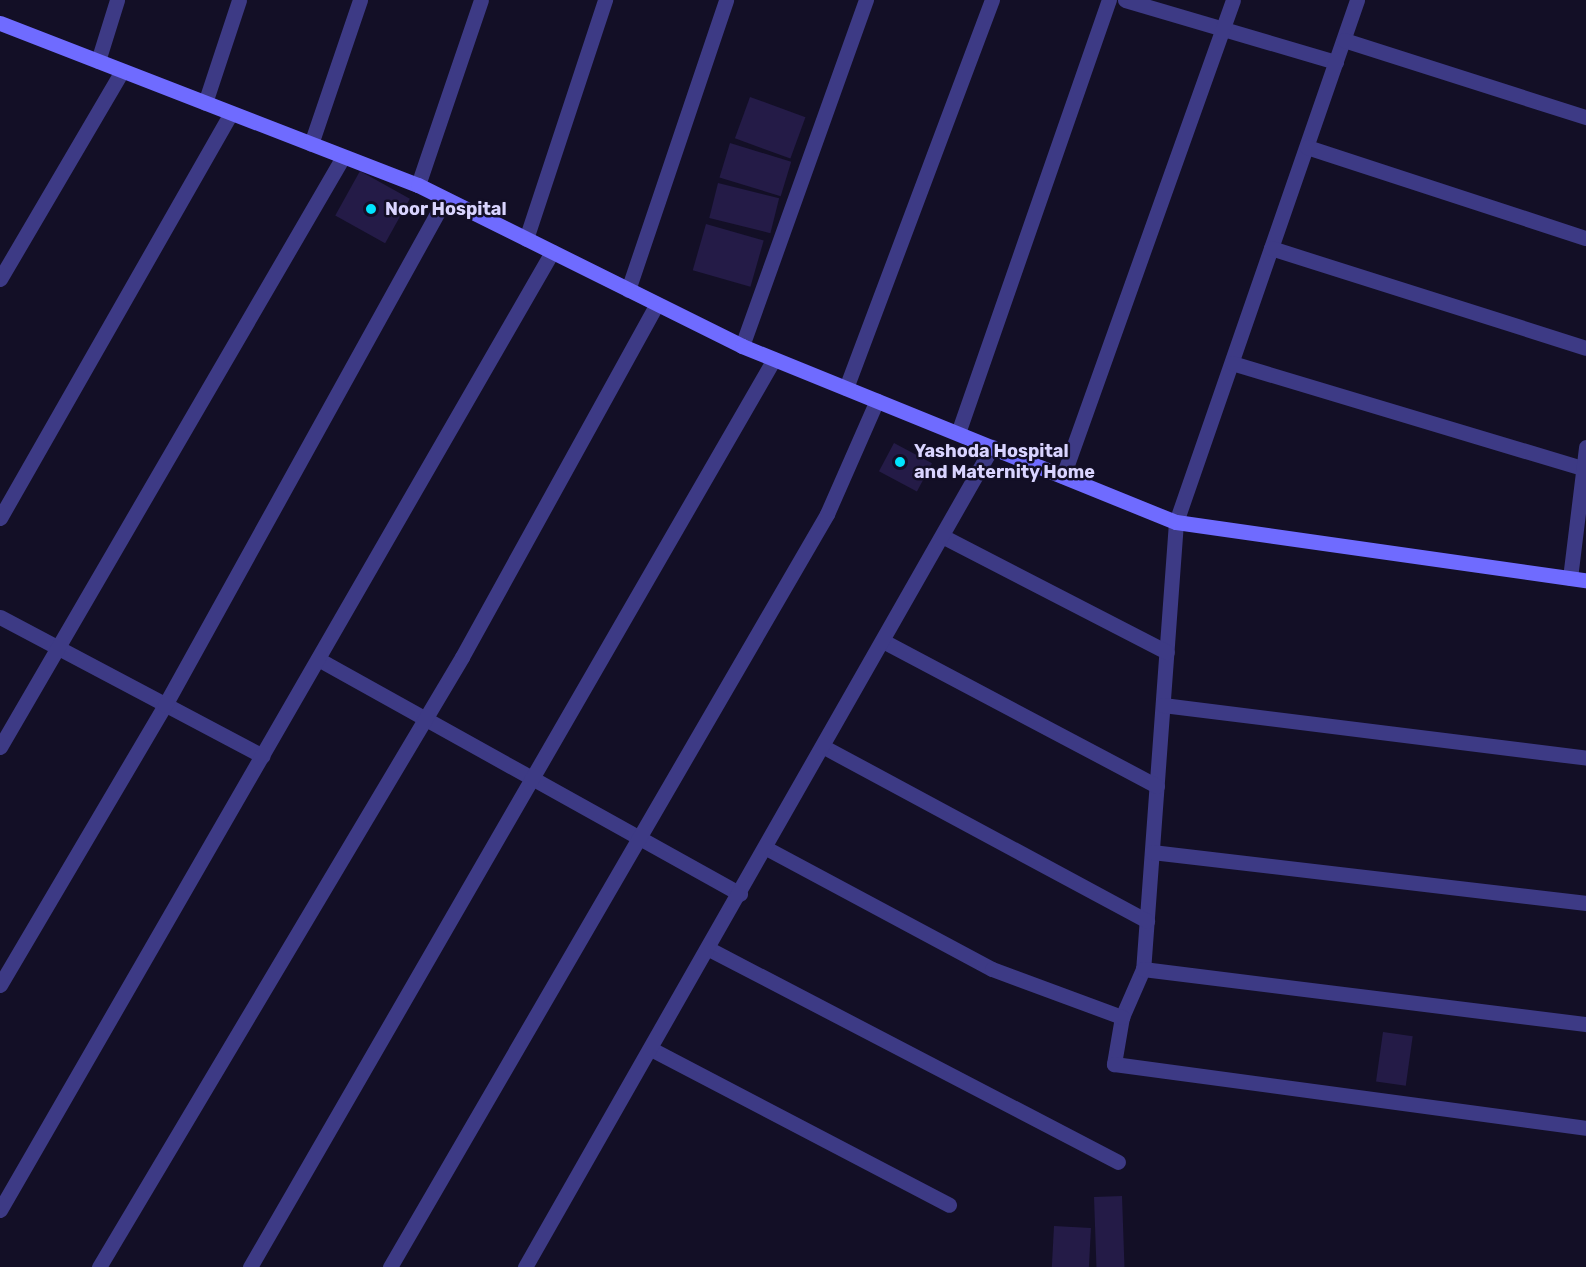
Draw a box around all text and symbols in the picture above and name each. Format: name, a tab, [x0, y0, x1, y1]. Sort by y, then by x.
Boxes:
place label: Noor Hospital	[385, 198, 507, 220]
marker: Noor Hospital	[362, 200, 380, 218]
place label: Yashoda Hospital and Maternity Home	[914, 441, 1095, 484]
marker: Yashoda Hospital and Maternity Home	[891, 453, 909, 471]

